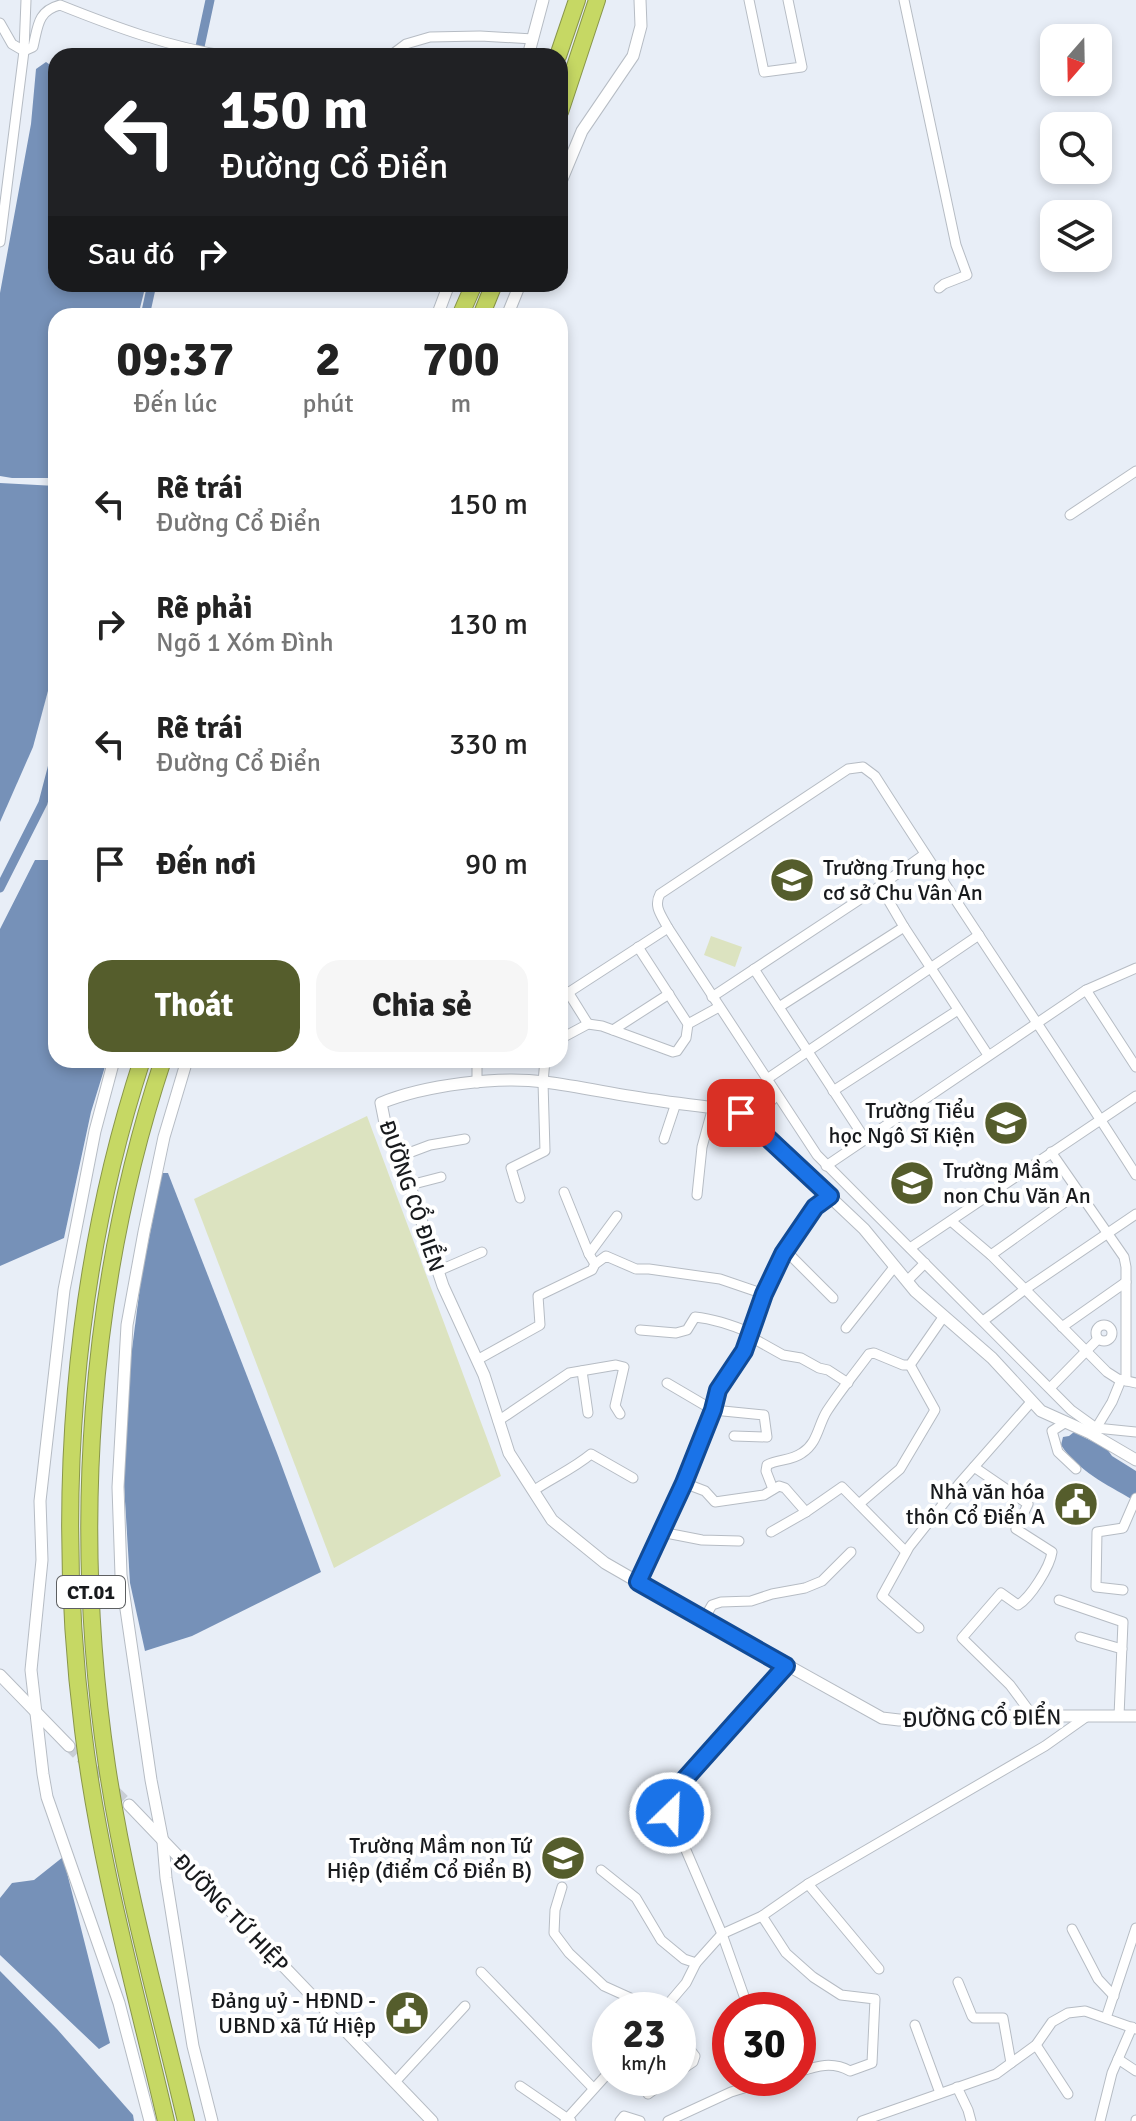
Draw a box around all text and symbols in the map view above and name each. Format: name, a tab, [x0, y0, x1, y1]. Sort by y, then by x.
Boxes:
north arrow	[1040, 24, 1112, 96]
map controls	[1040, 24, 1112, 272]
text: 150 m	[220, 75, 368, 144]
icon: left	[88, 80, 192, 184]
button: search	[1040, 112, 1112, 184]
text: Đường Cổ Điển	[220, 144, 448, 189]
button: layers	[1040, 200, 1112, 272]
icon: right	[190, 232, 234, 276]
text: Sau đó	[88, 236, 174, 273]
text: 09:37	[116, 330, 234, 389]
text: 2	[315, 330, 341, 389]
text: 700	[422, 330, 500, 389]
text: Đến lúc	[133, 388, 217, 420]
text: phút	[302, 388, 354, 420]
text: m	[450, 388, 471, 420]
text: Rẽ trái	[156, 470, 243, 507]
icon: left	[88, 482, 132, 526]
text: 150 m	[449, 486, 528, 523]
text: Đường Cổ Điển	[156, 507, 321, 539]
text: Rẽ phải	[156, 590, 252, 627]
icon: right	[88, 602, 132, 646]
text: 130 m	[449, 606, 528, 643]
text: Ngõ 1 Xóm Đình	[156, 627, 334, 659]
text: Rẽ trái	[156, 710, 243, 747]
icon: left	[88, 722, 132, 766]
text: 330 m	[449, 726, 528, 763]
text: Đường Cổ Điển	[156, 747, 321, 779]
icon: arrive	[88, 842, 132, 886]
text: Đến nơi	[156, 846, 256, 883]
text: 90 m	[465, 846, 528, 883]
place label: Trường Trung học cơ sở Chu Vân An	[823, 854, 985, 906]
school or university icon: Trường Trung học cơ sở Chu Vân An	[768, 856, 816, 904]
button: Thoát	[88, 960, 300, 1052]
button: Chia sẻ	[316, 960, 528, 1052]
pin	[707, 1079, 775, 1147]
icon: arrive	[719, 1091, 763, 1135]
place label: Trường Tiểu học Ngô Sĩ Kiện	[828, 1097, 975, 1149]
school or university icon: Trường Tiểu học Ngô Sĩ Kiện	[982, 1099, 1030, 1147]
street label: ĐƯỜNG CỔ ĐIỂN	[373, 1116, 453, 1275]
place label: Trường Mầm non Chu Văn An	[943, 1157, 1091, 1209]
school or university icon: Trường Mầm non Chu Văn An	[888, 1159, 936, 1207]
place label: Nhà văn hóa thôn Cổ Điển A	[906, 1478, 1046, 1530]
public building icon: Nhà văn hóa thôn Cổ Điển A	[1052, 1480, 1100, 1528]
road number: CT.01	[57, 1576, 125, 1608]
street label: ĐƯỜNG CỔ ĐIỂN	[902, 1700, 1062, 1733]
position arrow	[628, 1771, 712, 1855]
place label: Trường Mầm non Tứ Hiệp (điểm Cổ Điển B)	[327, 1832, 533, 1884]
school or university icon: Trường Mầm non Tứ Hiệp (điểm Cổ Điển B)	[539, 1834, 587, 1882]
street label: ĐƯỜNG TỨ HIỆP	[168, 1848, 294, 1978]
place label: Đảng uỷ - HĐND - UBND xã Tứ Hiệp	[211, 1987, 376, 2039]
public building icon: Đảng uỷ - HĐND - UBND xã Tứ Hiệp	[383, 1989, 431, 2037]
speed limit sign: 30	[712, 1992, 816, 2096]
text: 23	[622, 2009, 666, 2059]
text: km/h	[621, 2051, 667, 2076]

